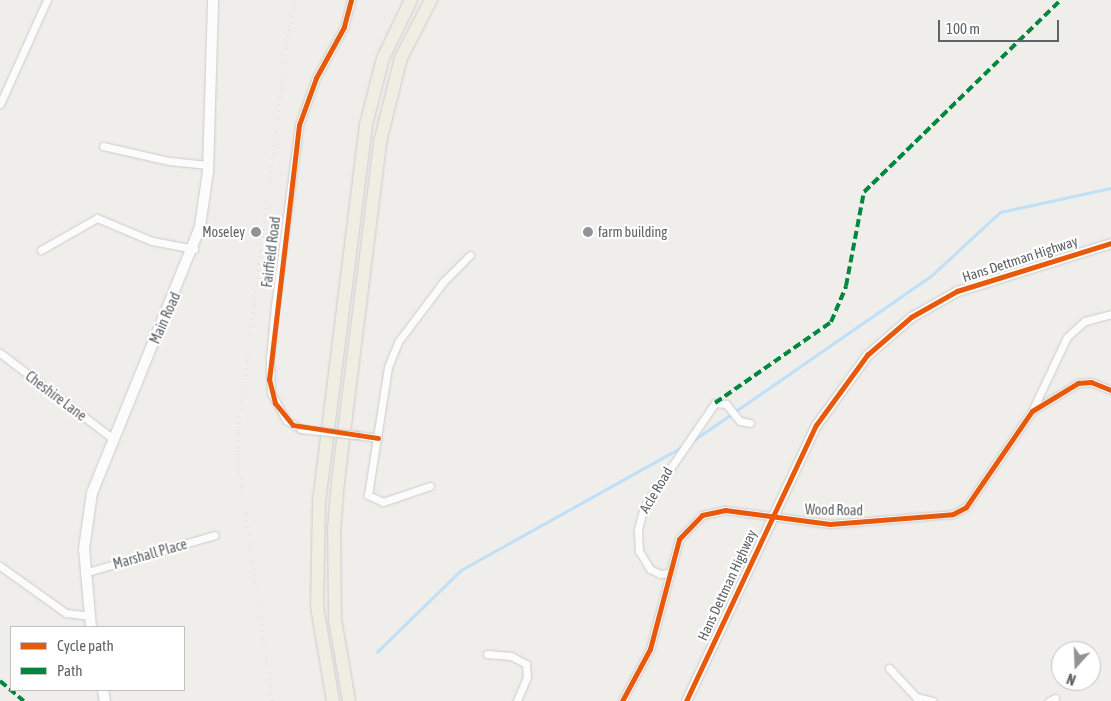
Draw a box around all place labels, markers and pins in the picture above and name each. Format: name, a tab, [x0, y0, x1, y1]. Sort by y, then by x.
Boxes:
place label: Moseley	[202, 224, 245, 240]
place label: farm building	[598, 224, 667, 240]
marker: Moseley	[249, 225, 263, 239]
marker: farm building	[582, 226, 594, 238]

